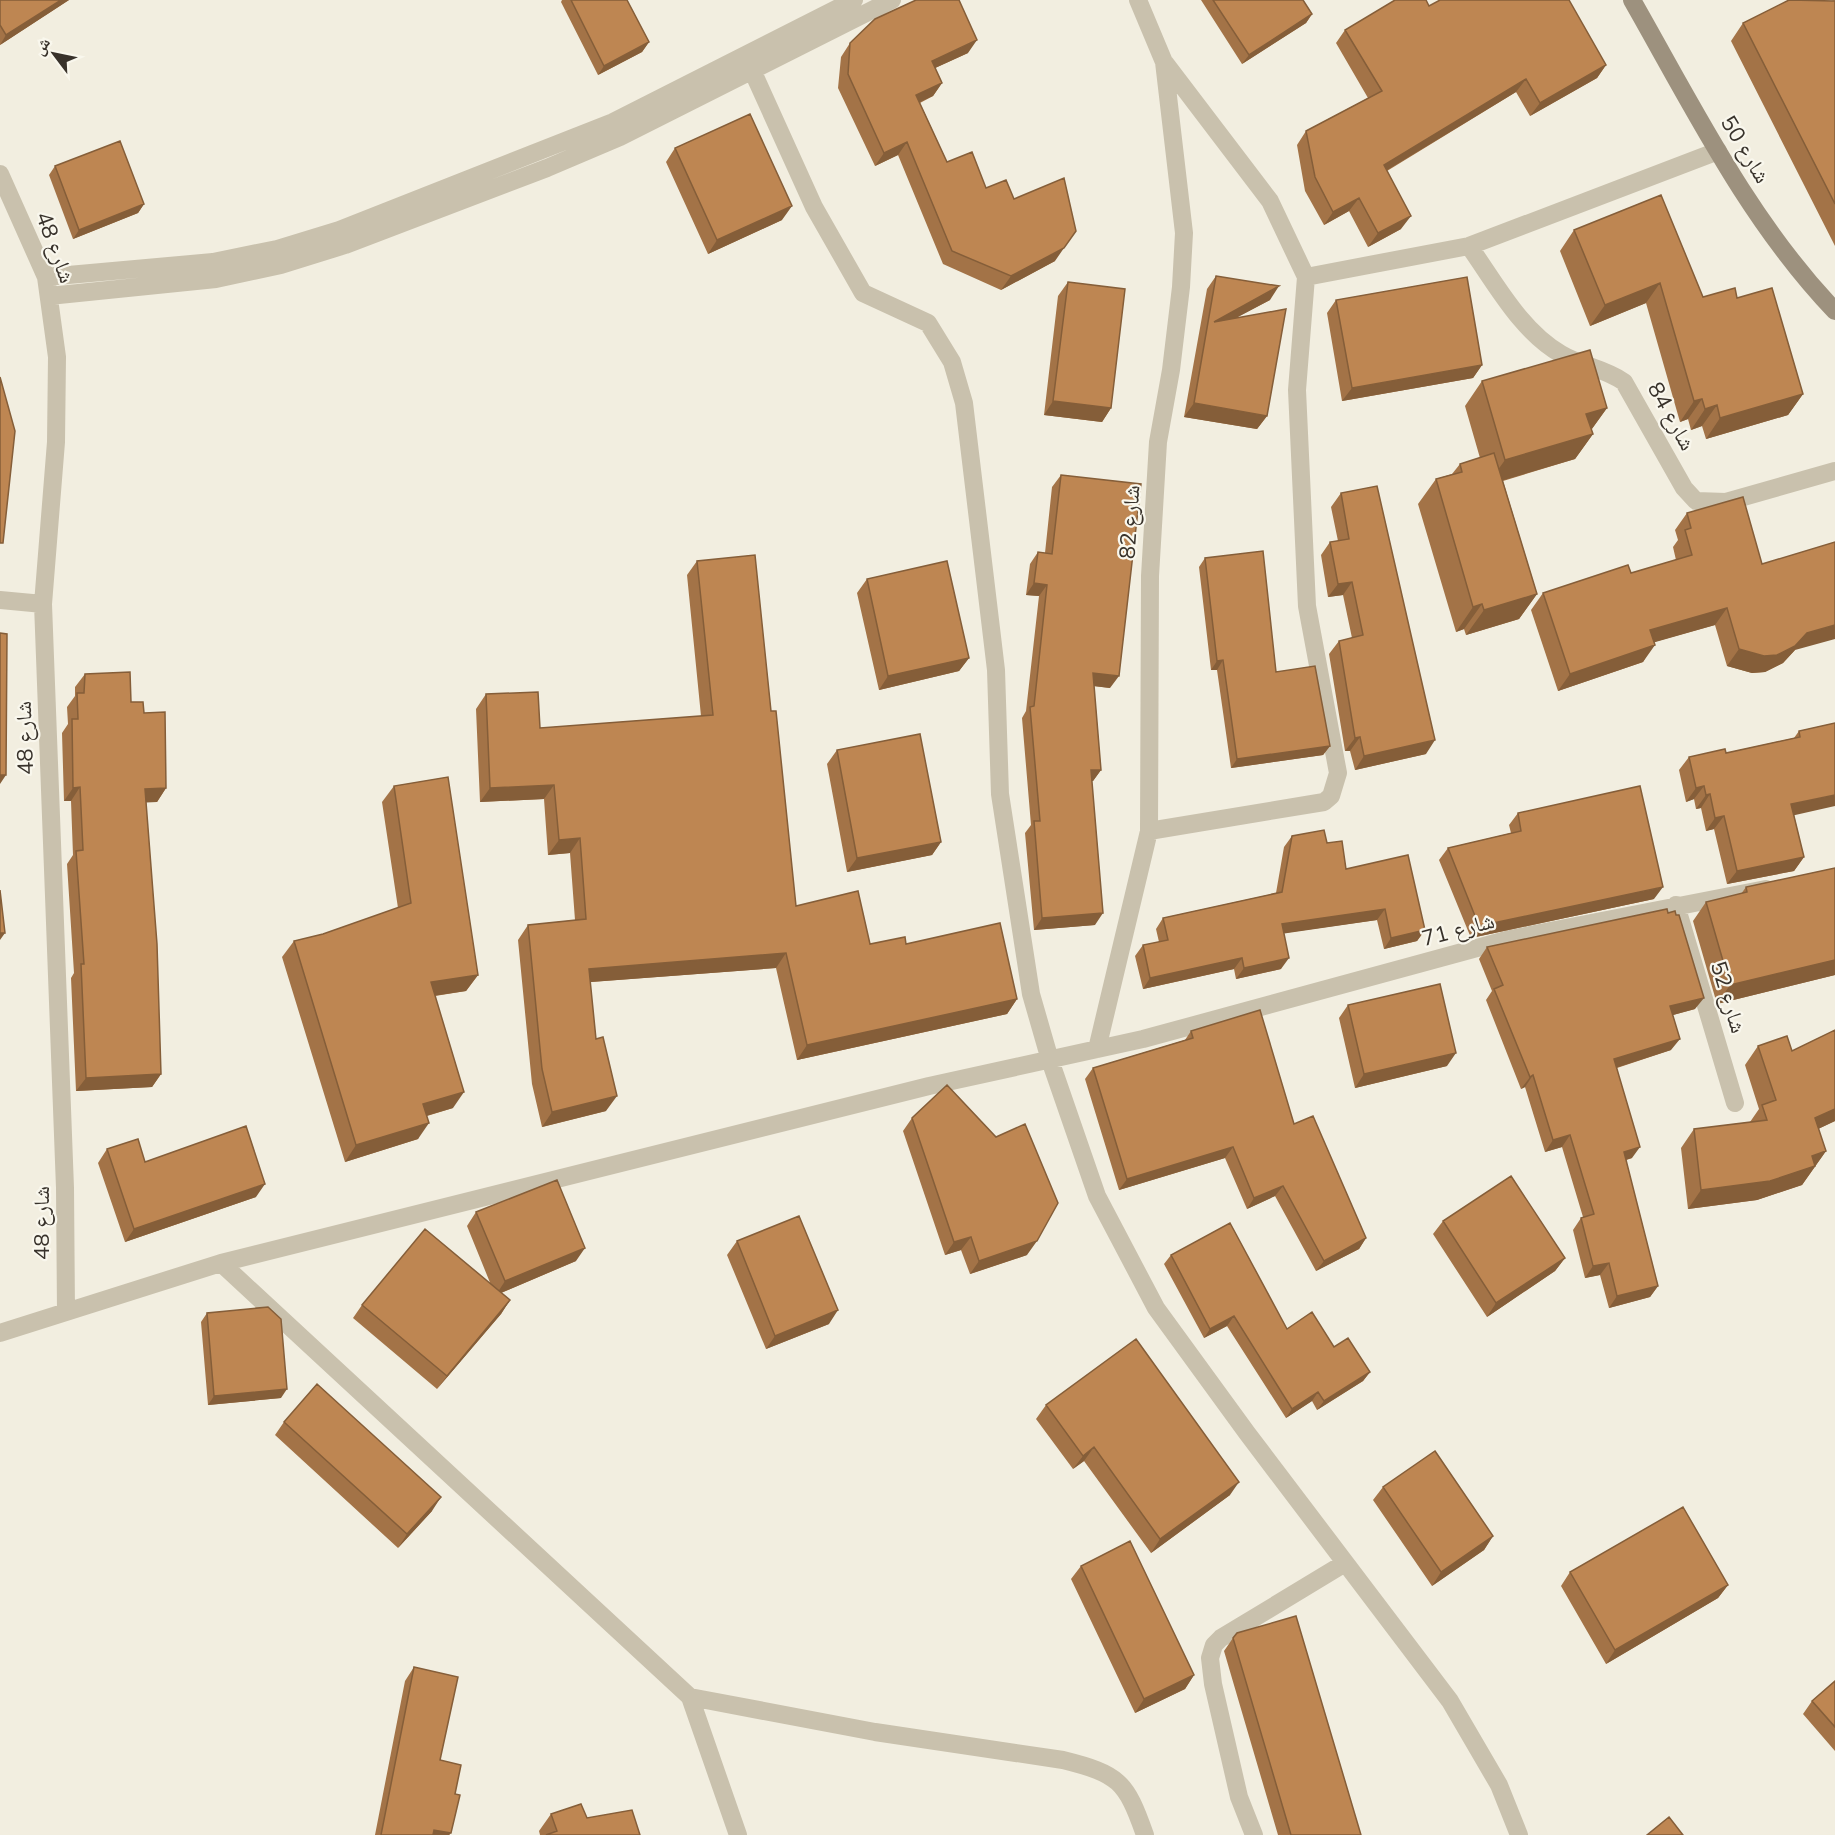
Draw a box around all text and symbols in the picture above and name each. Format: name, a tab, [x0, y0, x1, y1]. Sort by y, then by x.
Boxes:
north arrow	[24, 24, 84, 84]
text: ش	[28, 34, 54, 59]
street label: شارع 50	[1715, 110, 1777, 188]
street label: شارع 48	[30, 207, 82, 287]
street label: شارع 84	[1642, 377, 1702, 455]
street label: شارع 82	[1112, 484, 1146, 560]
street label: شارع 48	[9, 701, 39, 775]
street label: شارع 71	[1419, 906, 1497, 952]
street label: شارع 52	[1705, 958, 1753, 1036]
street label: شارع 48	[27, 1186, 55, 1260]

